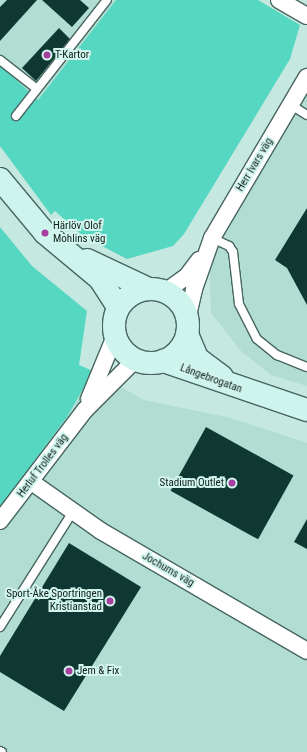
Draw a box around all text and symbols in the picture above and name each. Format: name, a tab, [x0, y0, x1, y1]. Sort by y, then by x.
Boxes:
place label: T-Kartor	[55, 48, 89, 62]
marker: T-Kartor	[42, 50, 52, 60]
street label: Herr Ivars väg	[234, 136, 276, 194]
place label: Härlöv Olof Mohlins väg	[53, 220, 105, 246]
marker: Härlöv Olof Mohlins väg	[40, 228, 50, 238]
street label: Långebrogatan	[178, 362, 244, 396]
street label: Herluf Trolles väg	[15, 432, 71, 500]
place label: Stadium Outlet	[160, 476, 224, 490]
marker: Stadium Outlet	[227, 478, 237, 488]
street label: Jochums väg	[140, 550, 196, 590]
place label: Sport-Åke Sportringen Kristianstad	[6, 588, 102, 614]
marker: Sport-Åke Sportringen Kristianstad	[105, 596, 115, 606]
place label: Jem & Fix	[77, 664, 119, 678]
marker: Jem & Fix	[64, 666, 74, 676]

